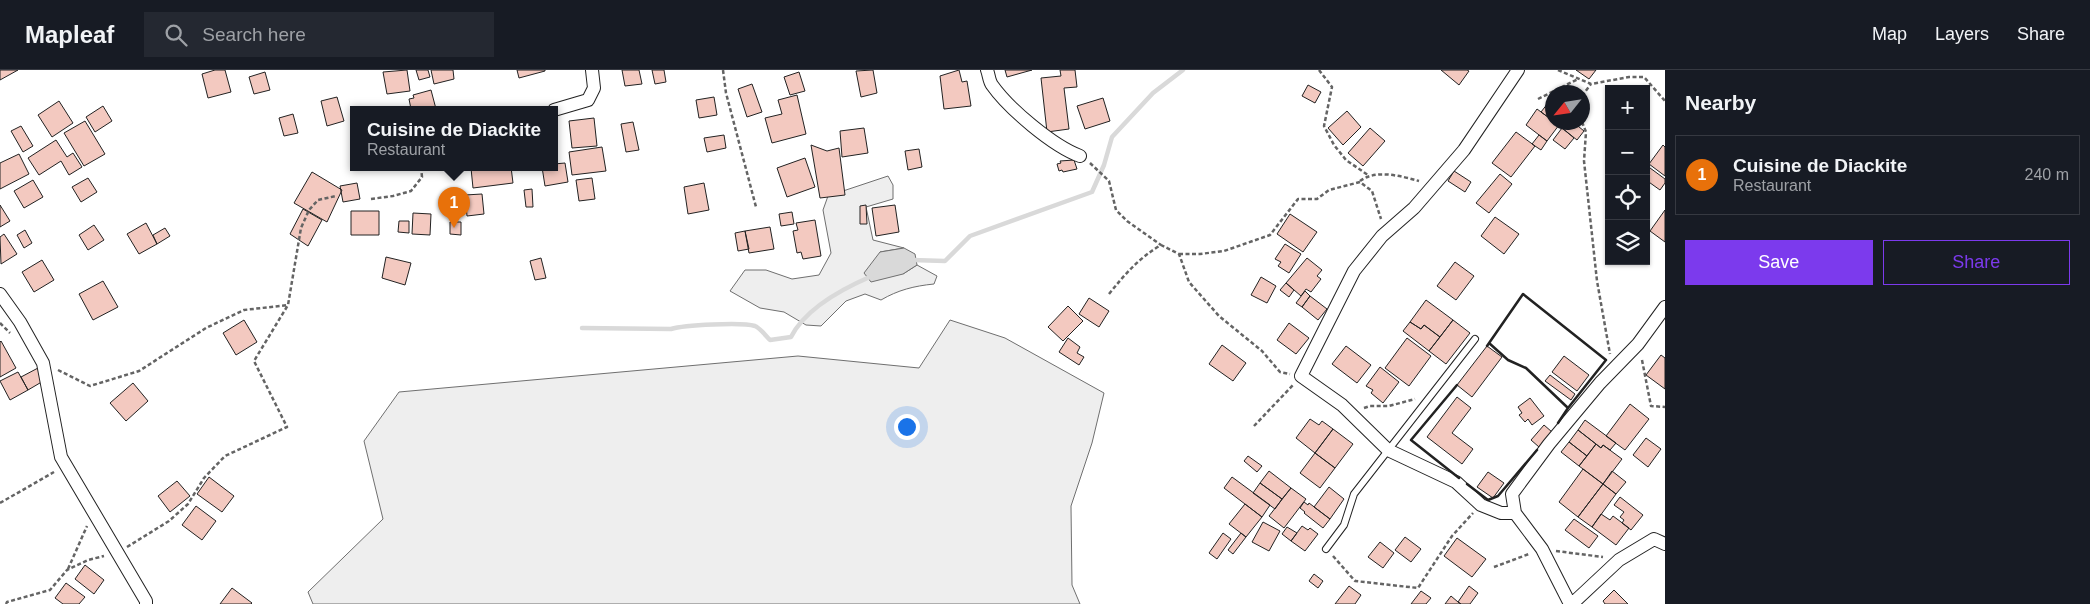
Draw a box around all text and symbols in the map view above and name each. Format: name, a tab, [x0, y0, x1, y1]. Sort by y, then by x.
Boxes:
search box	[144, 12, 494, 57]
text: Mapleaf	[25, 21, 114, 48]
icon: search	[162, 21, 190, 49]
text: Search here	[202, 24, 306, 45]
text: Map	[1872, 24, 1907, 44]
text: Layers	[1935, 24, 1989, 44]
text: Share	[2017, 24, 2065, 44]
north arrow	[1545, 85, 1590, 130]
map controls	[1605, 85, 1650, 265]
button: +	[1605, 85, 1650, 130]
text: Nearby	[1685, 91, 1756, 114]
popup	[350, 106, 558, 171]
text: Cuisine de Diackite	[367, 119, 541, 140]
button: −	[1605, 130, 1650, 175]
text: Restaurant	[367, 141, 445, 158]
text: Cuisine de Diackite	[1733, 155, 1907, 176]
text: 1	[1698, 166, 1706, 183]
text: 240 m	[2025, 166, 2069, 183]
button: locate	[1605, 175, 1650, 220]
text: Restaurant	[1733, 177, 1811, 194]
pin: 1	[438, 187, 470, 228]
button: layers	[1605, 220, 1650, 265]
button: Save	[1685, 240, 1873, 285]
button: Share	[1883, 240, 2070, 285]
your location	[894, 414, 920, 440]

